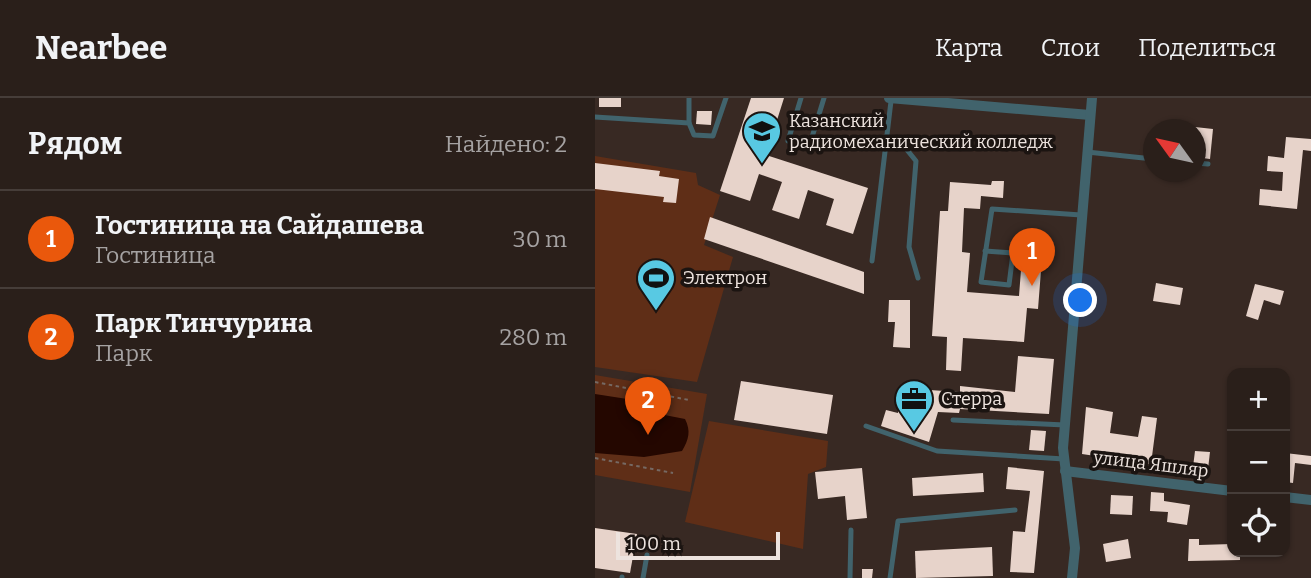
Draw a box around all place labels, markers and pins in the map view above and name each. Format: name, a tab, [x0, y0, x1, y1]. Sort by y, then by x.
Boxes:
school or university icon: Казанский радиомеханический колледж	[741, 110, 783, 165]
place label: Казанский радиомеханический колледж	[789, 110, 1053, 153]
pin: 1	[1009, 228, 1055, 286]
sports icon: Электрон	[635, 257, 677, 312]
place label: Электрон	[683, 267, 767, 289]
pin: 2	[625, 377, 671, 435]
office icon: Стерра	[893, 378, 935, 433]
place label: Стерра	[941, 388, 1002, 410]

